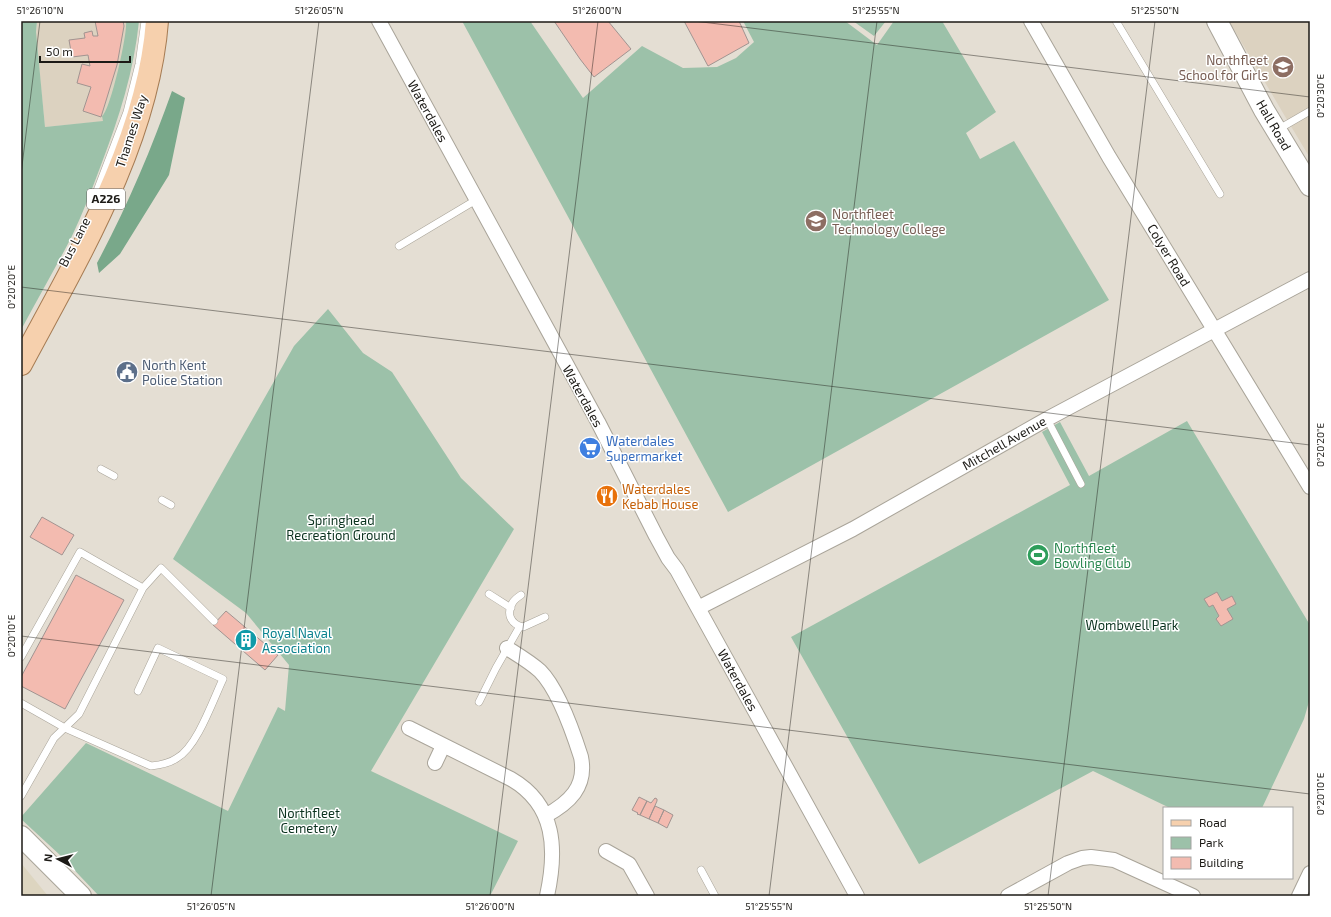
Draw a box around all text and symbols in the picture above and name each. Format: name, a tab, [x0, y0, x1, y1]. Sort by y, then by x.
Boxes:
text: 51°26'10"N	[17, 4, 64, 16]
text: 51°26'05"N	[295, 4, 343, 16]
text: 51°26'00"N	[572, 4, 622, 16]
text: 51°25'55"N	[852, 4, 900, 16]
text: 51°25'50"N	[1131, 4, 1179, 16]
scale bar	[40, 38, 130, 64]
text: 50 m	[46, 44, 73, 58]
place label: Northfleet School for Girls	[1179, 52, 1268, 83]
school or university icon: Northfleet School for Girls	[1270, 54, 1296, 80]
text: 0°20'30"E	[1314, 74, 1326, 118]
street label: Waterdales	[404, 77, 452, 145]
street label: Thames Way	[112, 92, 150, 170]
street label: Hall Road	[1253, 97, 1295, 153]
road number: A226	[87, 189, 125, 209]
place label: Northfleet Technology College	[832, 206, 946, 237]
school or university icon: Northfleet Technology College	[803, 208, 829, 234]
street label: Bus Lane	[55, 215, 93, 269]
street label: Colyer Road	[1144, 221, 1194, 289]
text: 0°20'20"E	[5, 265, 17, 309]
place label: North Kent Police Station	[142, 357, 223, 388]
public building icon: North Kent Police Station	[114, 359, 140, 385]
street label: Waterdales	[559, 362, 607, 430]
street label: Mitchell Avenue	[959, 413, 1049, 473]
text: 0°20'20"E	[1314, 423, 1326, 467]
place label: Waterdales Supermarket	[606, 433, 683, 464]
supermarket icon: Waterdales Supermarket	[577, 435, 603, 461]
place label: Waterdales Kebab House	[622, 481, 698, 512]
restaurant icon: Waterdales Kebab House	[594, 483, 620, 509]
park label: Springhead Recreation Ground	[286, 512, 396, 543]
place label: Northfleet Bowling Club	[1054, 540, 1131, 571]
sports icon: Northfleet Bowling Club	[1025, 542, 1051, 568]
text: 0°20'10"E	[5, 614, 17, 657]
park label: Wombwell Park	[1086, 617, 1179, 633]
place label: Royal Naval Association	[262, 625, 332, 656]
building icon: Royal Naval Association	[233, 627, 259, 653]
street label: Waterdales	[714, 646, 762, 714]
text: 0°20'10"E	[1314, 772, 1326, 815]
park label: Northfleet Cemetery	[278, 805, 340, 836]
legend	[1163, 807, 1293, 879]
text: Road	[1199, 815, 1227, 829]
text: Park	[1199, 835, 1224, 849]
north arrow	[38, 839, 78, 879]
text: N	[41, 853, 55, 862]
text: Building	[1199, 855, 1244, 869]
text: 51°26'05"N	[187, 900, 235, 912]
text: 51°26'00"N	[465, 900, 515, 912]
text: 51°25'55"N	[745, 900, 793, 912]
text: 51°25'50"N	[1024, 900, 1072, 912]

